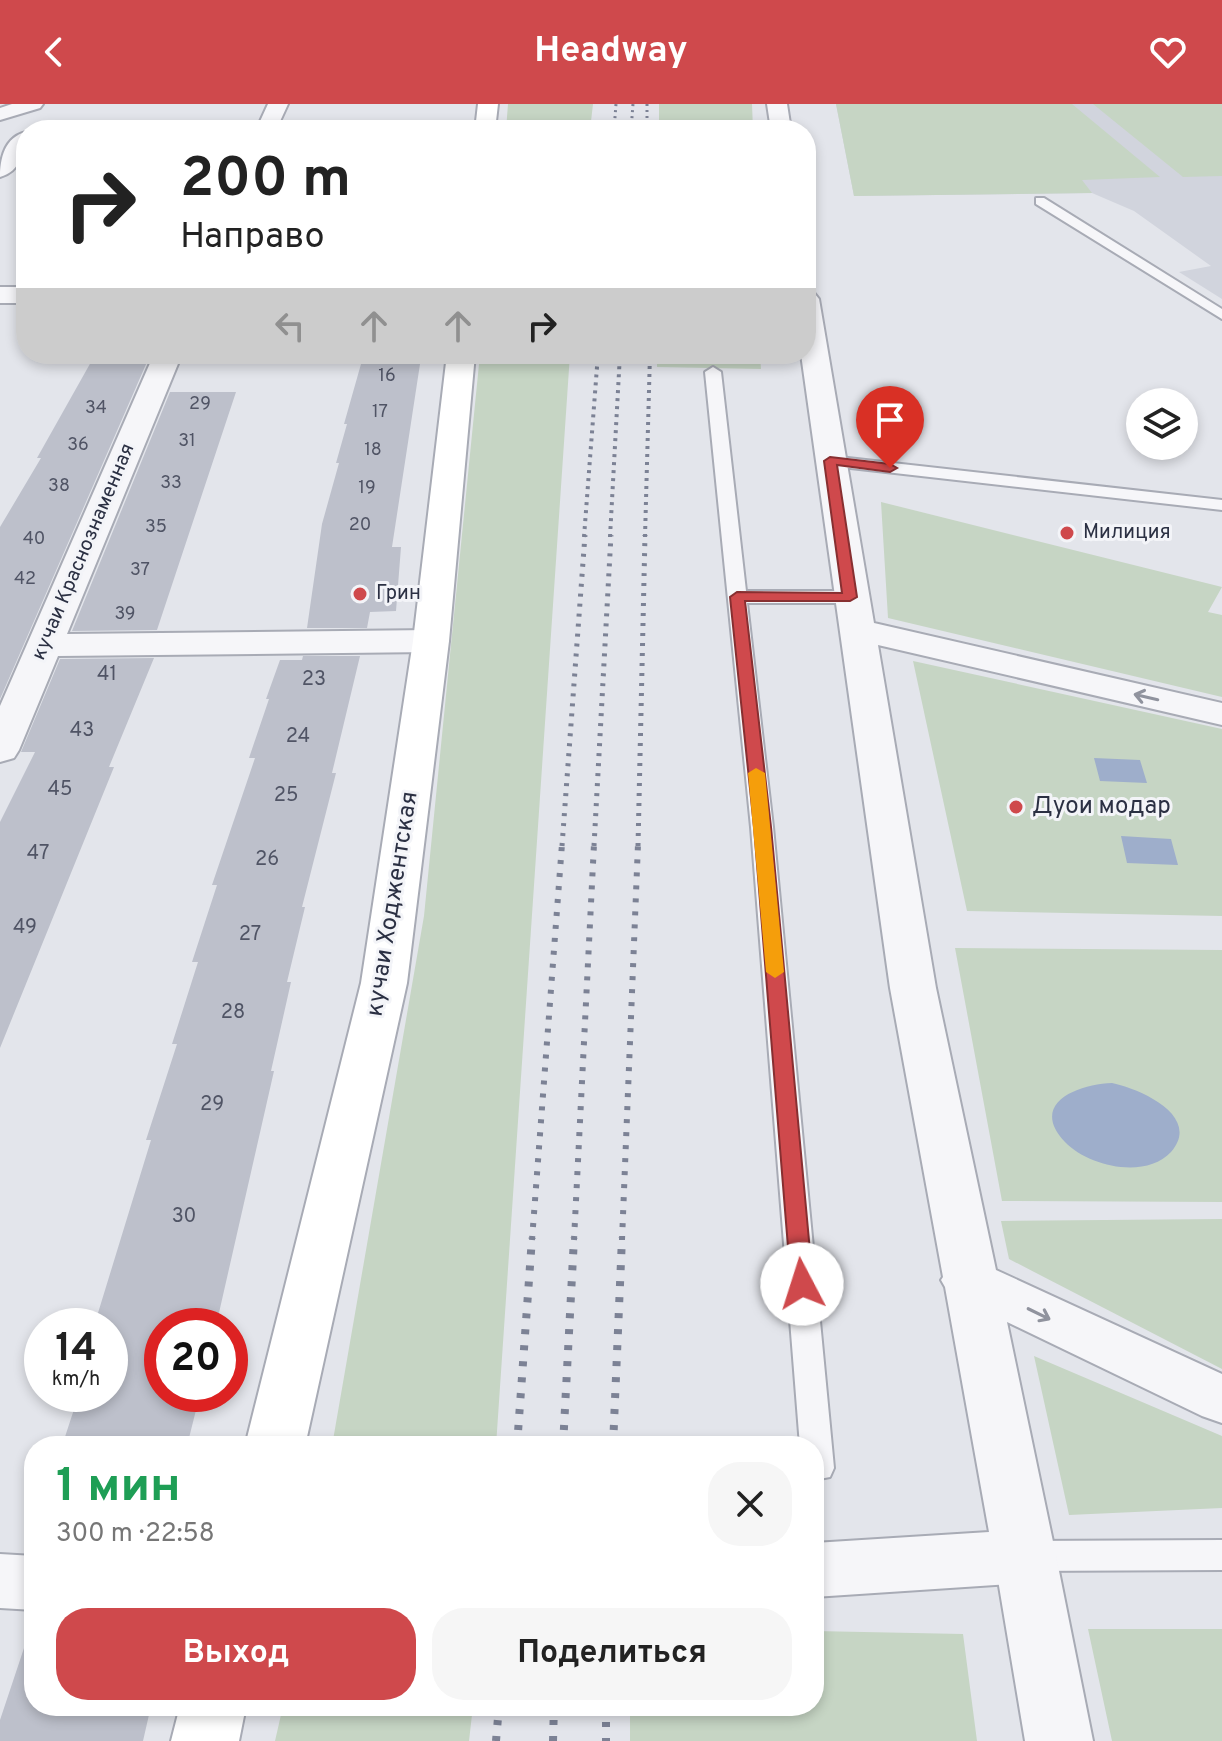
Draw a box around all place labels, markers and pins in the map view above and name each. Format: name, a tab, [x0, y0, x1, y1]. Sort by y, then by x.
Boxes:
pin	[856, 386, 924, 468]
place label: Милиция	[1083, 520, 1171, 546]
marker: Милиция	[1058, 524, 1076, 542]
place label: Грин	[376, 581, 421, 607]
marker: Грин	[351, 585, 369, 603]
place label: Дуои модар	[1032, 792, 1171, 822]
marker: Дуои модар	[1007, 798, 1025, 816]

